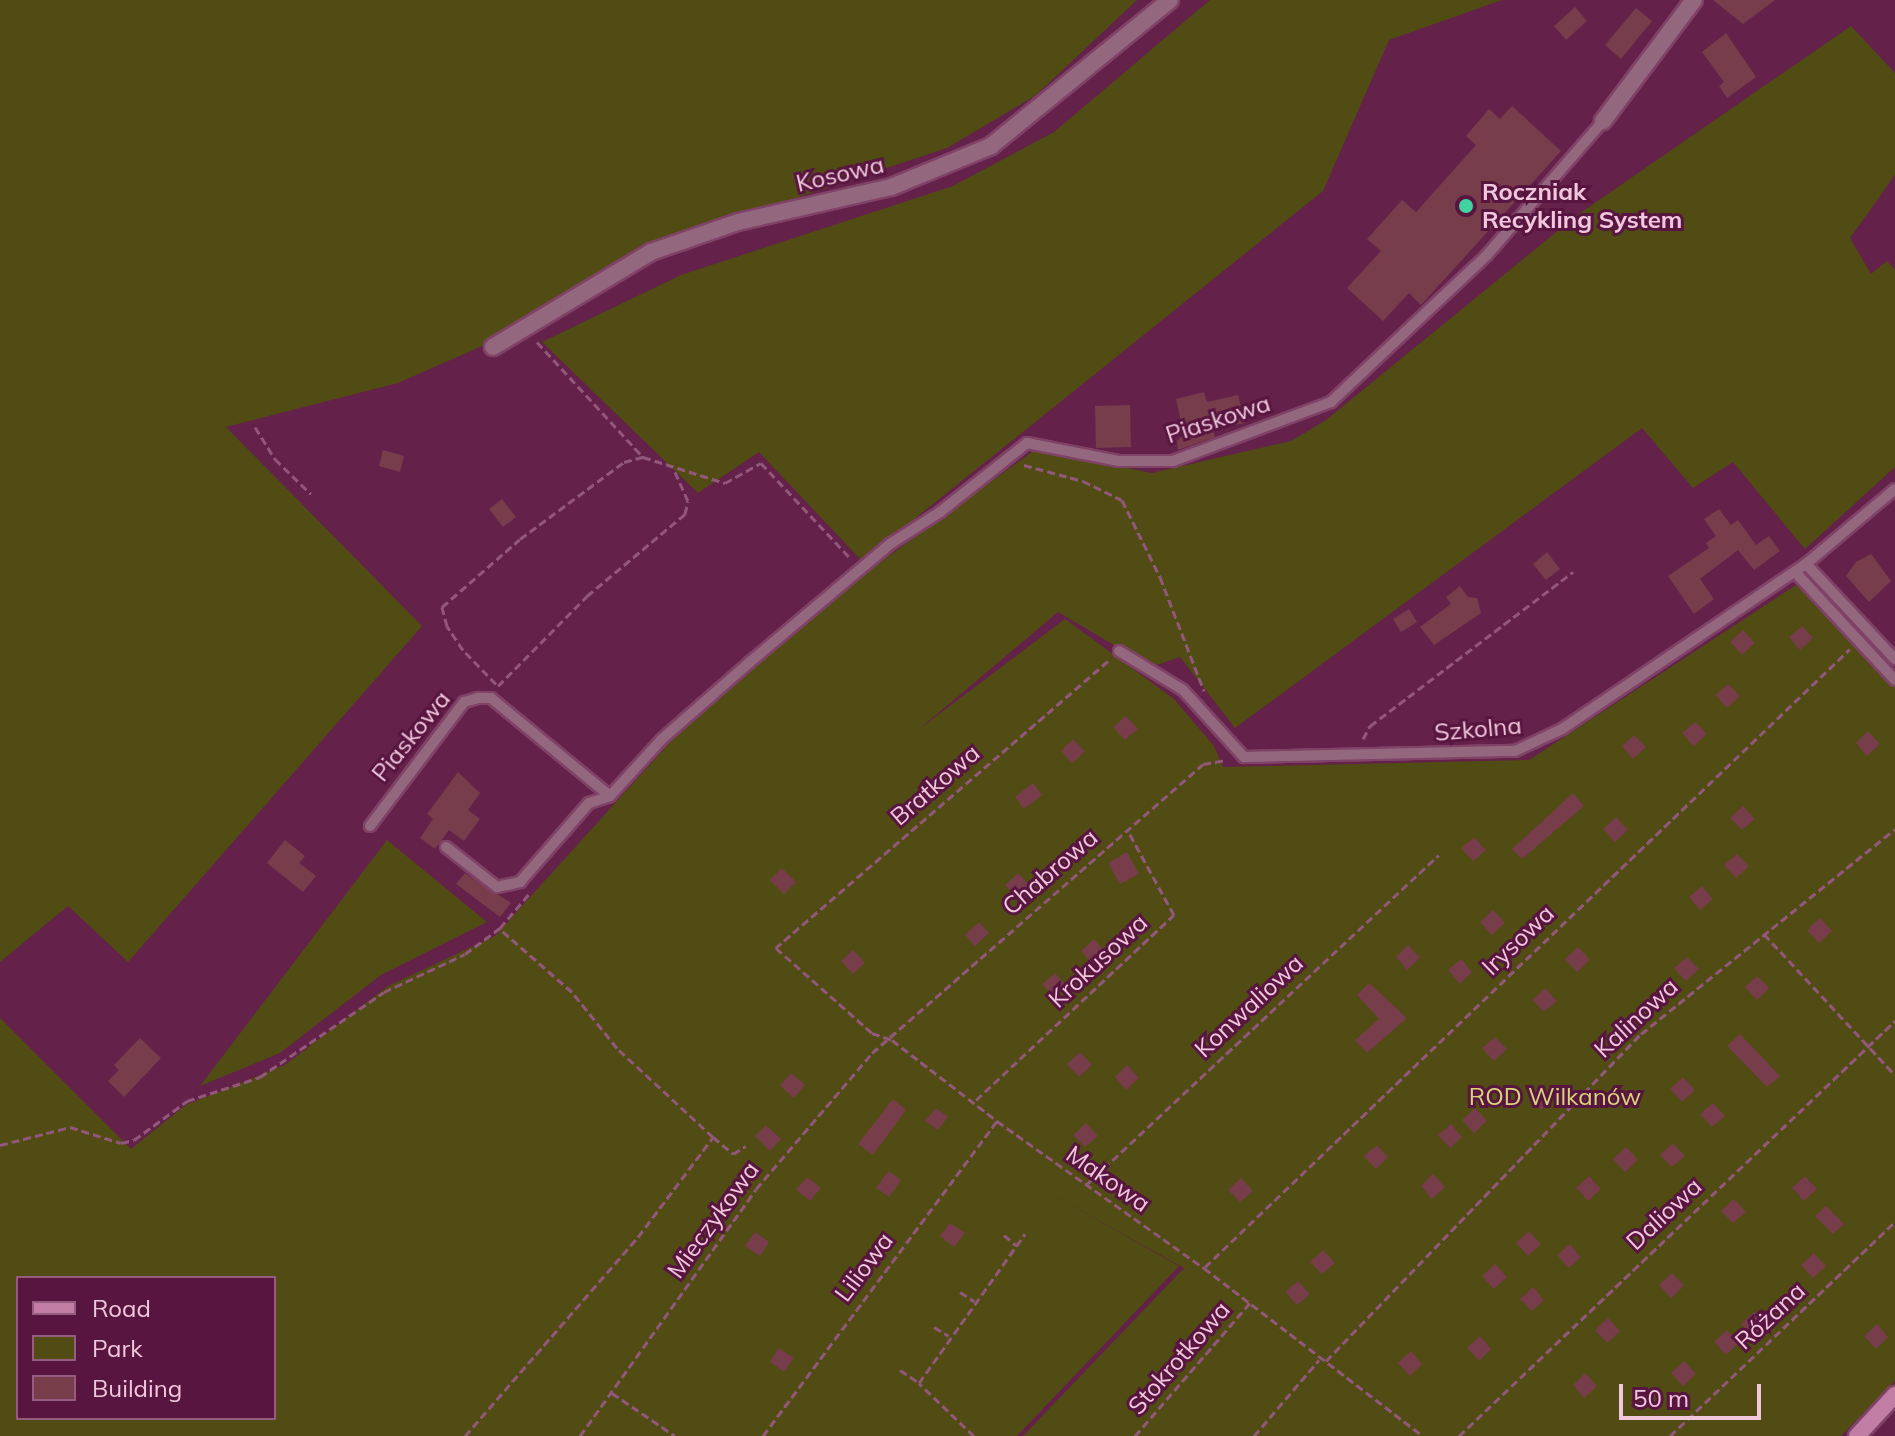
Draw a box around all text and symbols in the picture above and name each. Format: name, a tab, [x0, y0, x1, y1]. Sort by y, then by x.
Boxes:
street label: Kosowa	[793, 150, 887, 198]
place label: Roczniak Recykling System	[1482, 178, 1682, 234]
marker: Roczniak Recykling System	[1457, 197, 1475, 215]
street label: Piaskowa	[1162, 389, 1274, 449]
street label: Piaskowa	[366, 685, 456, 787]
street label: Szkolna	[1433, 711, 1523, 747]
street label: Bratkowa	[885, 739, 985, 831]
street label: Chabrowa	[997, 823, 1103, 921]
street label: Irysowa	[1476, 899, 1560, 981]
street label: Krokusowa	[1043, 908, 1153, 1014]
street label: Konwaliowa	[1189, 949, 1309, 1063]
street label: Kalinowa	[1588, 972, 1684, 1064]
park label: ROD Wilkanów	[1469, 1083, 1641, 1111]
street label: Makowa	[1061, 1140, 1155, 1218]
street label: Mieczykowa	[661, 1156, 765, 1284]
street label: Daliowa	[1620, 1172, 1708, 1256]
street label: Liliowa	[829, 1227, 899, 1307]
legend	[16, 1276, 276, 1420]
street label: Różana	[1729, 1276, 1811, 1356]
text: Road	[92, 1293, 151, 1323]
street label: Stokrotkowa	[1122, 1296, 1236, 1420]
text: Park	[92, 1333, 143, 1363]
scale bar	[1623, 1368, 1765, 1418]
text: Building	[92, 1373, 182, 1403]
text: 50 m	[1633, 1383, 1689, 1413]

